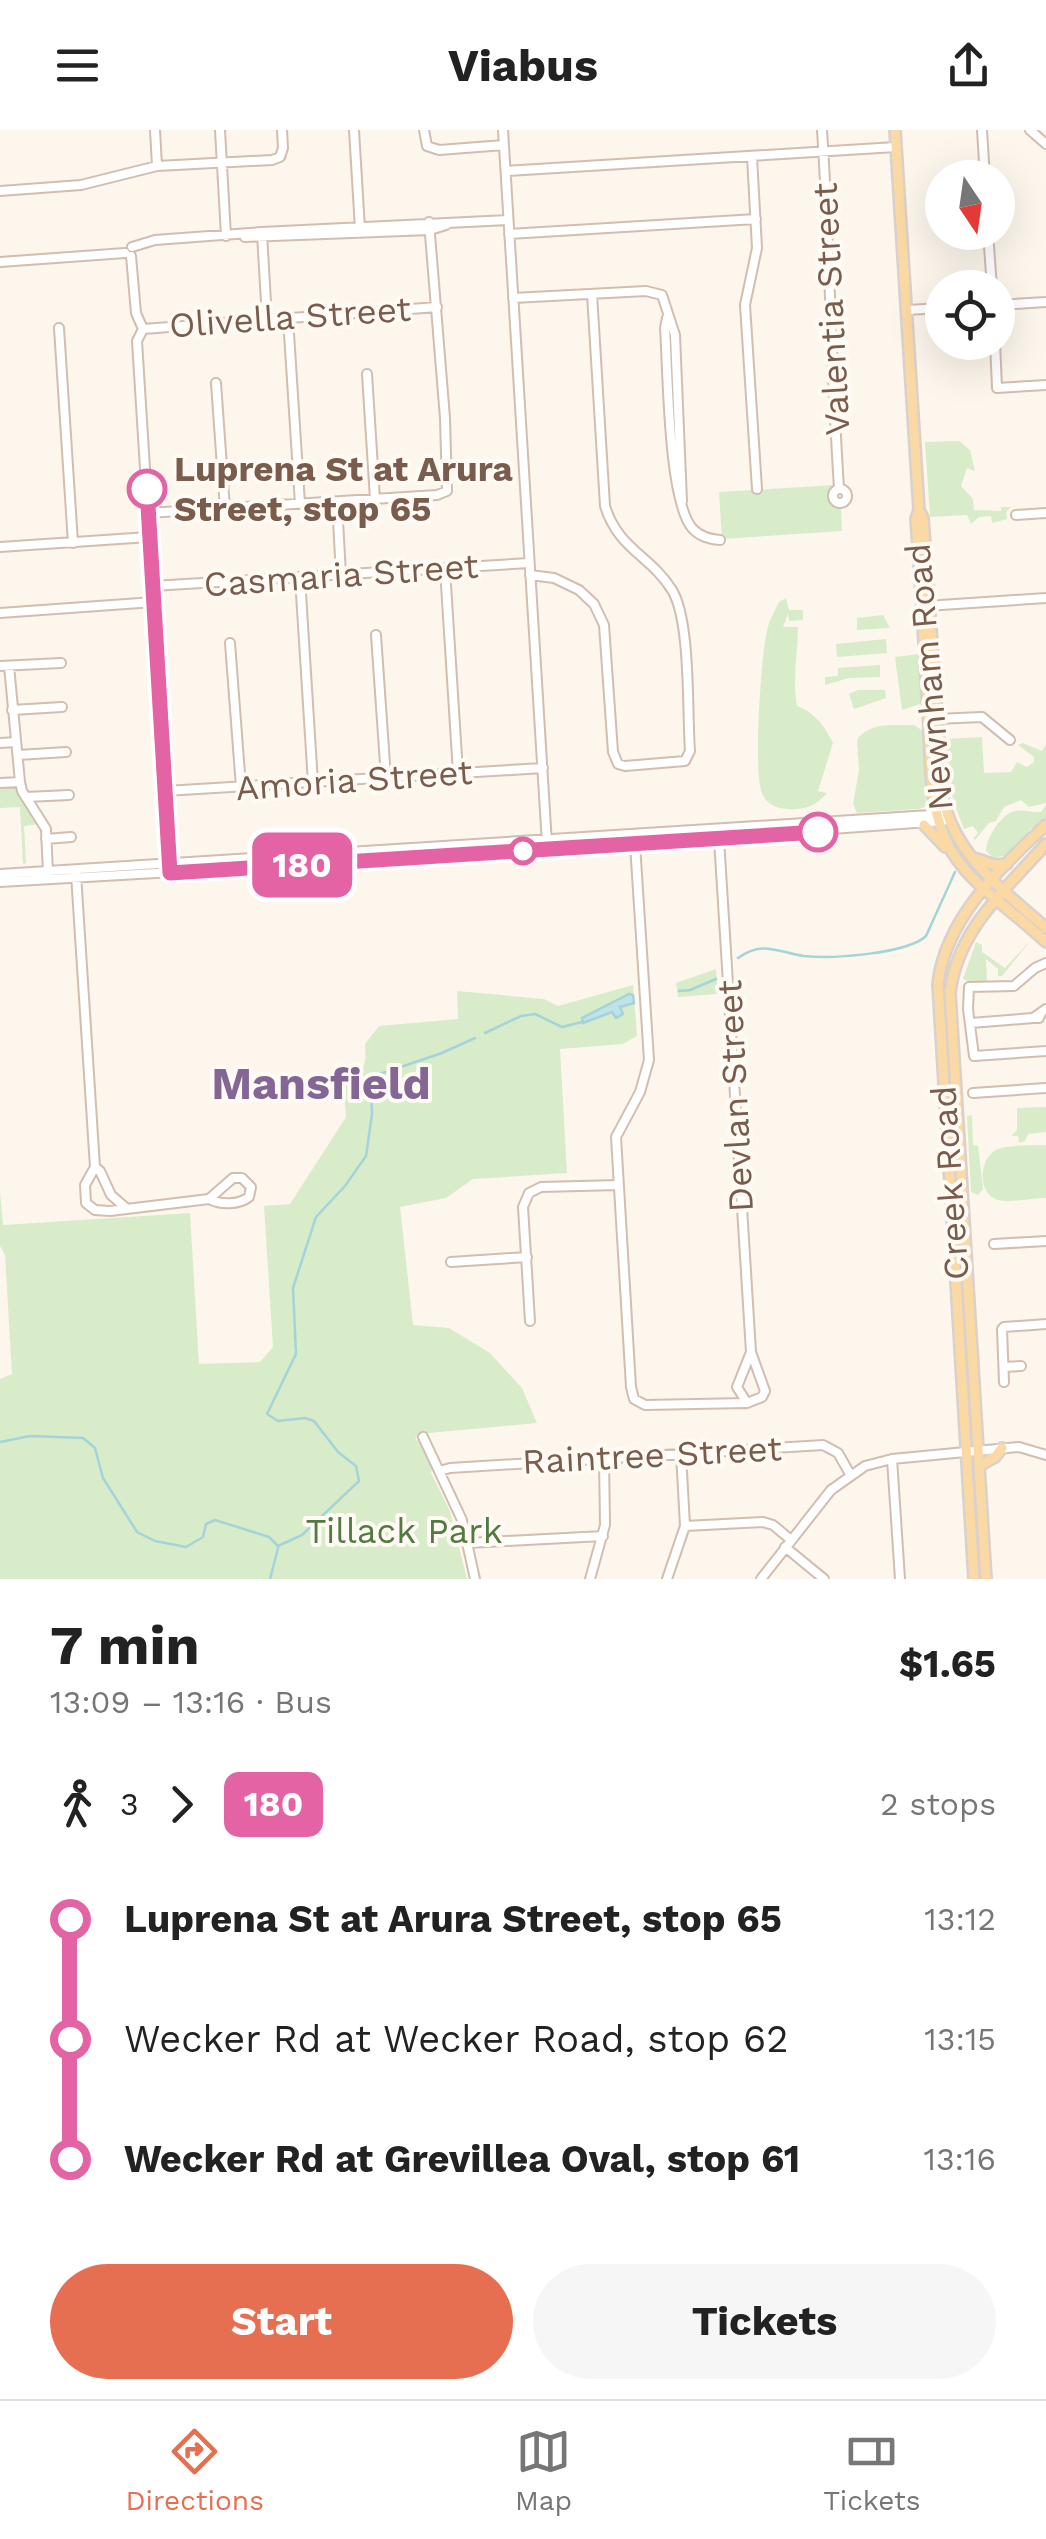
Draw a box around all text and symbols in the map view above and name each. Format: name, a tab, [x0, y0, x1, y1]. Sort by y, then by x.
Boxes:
icon: menu	[50, 38, 105, 93]
icon: share	[941, 38, 996, 93]
text: Viabus	[448, 39, 598, 92]
north arrow	[925, 160, 1015, 250]
map controls	[925, 160, 1015, 360]
street label: Valentia Street	[803, 181, 859, 436]
button: locate	[925, 270, 1015, 360]
street label: Olivella Street	[168, 288, 413, 346]
place label: Luprena St at Arura Street, stop 65	[174, 448, 514, 530]
marker: Luprena St at Arura Street, stop 65	[128, 470, 166, 508]
street label: Newnham Road	[896, 542, 962, 812]
street label: Casmaria Street	[202, 544, 480, 606]
street label: Amoria Street	[234, 751, 474, 809]
unlabelled marker	[799, 813, 837, 851]
line badge: 180	[244, 832, 360, 898]
unlabelled marker	[510, 838, 536, 864]
text: 180	[272, 844, 332, 886]
street label: Devlan Street	[708, 978, 762, 1213]
district label: Mansfield	[211, 1057, 431, 1110]
street label: Creek Road	[922, 1084, 978, 1282]
street label: Raintree Street	[521, 1427, 783, 1483]
park label: Tillack Park	[305, 1510, 503, 1552]
text: 7 min	[50, 1613, 200, 1677]
text: $1.65	[899, 1642, 996, 1686]
text: 13:09 – 13:16 · Bus	[50, 1683, 332, 1721]
icon: walk	[50, 1777, 105, 1832]
icon: forward	[154, 1777, 209, 1832]
text: 180	[244, 1783, 303, 1825]
text: 3	[120, 1785, 139, 1823]
text: 2 stops	[880, 1785, 996, 1823]
text: Luprena St at Arura Street, stop 65	[124, 1897, 782, 1941]
text: 13:12	[924, 1900, 996, 1938]
text: Wecker Rd at Wecker Road, stop 62	[124, 2017, 788, 2061]
text: 13:15	[924, 2020, 996, 2058]
text: Wecker Rd at Grevillea Oval, stop 61	[124, 2137, 800, 2181]
text: 13:16	[923, 2140, 996, 2178]
button: Start	[50, 2264, 513, 2379]
button: Tickets	[533, 2264, 996, 2379]
tab: Directions	[126, 2424, 264, 2517]
tab: Map	[515, 2424, 572, 2517]
tab: Tickets	[823, 2424, 920, 2517]

